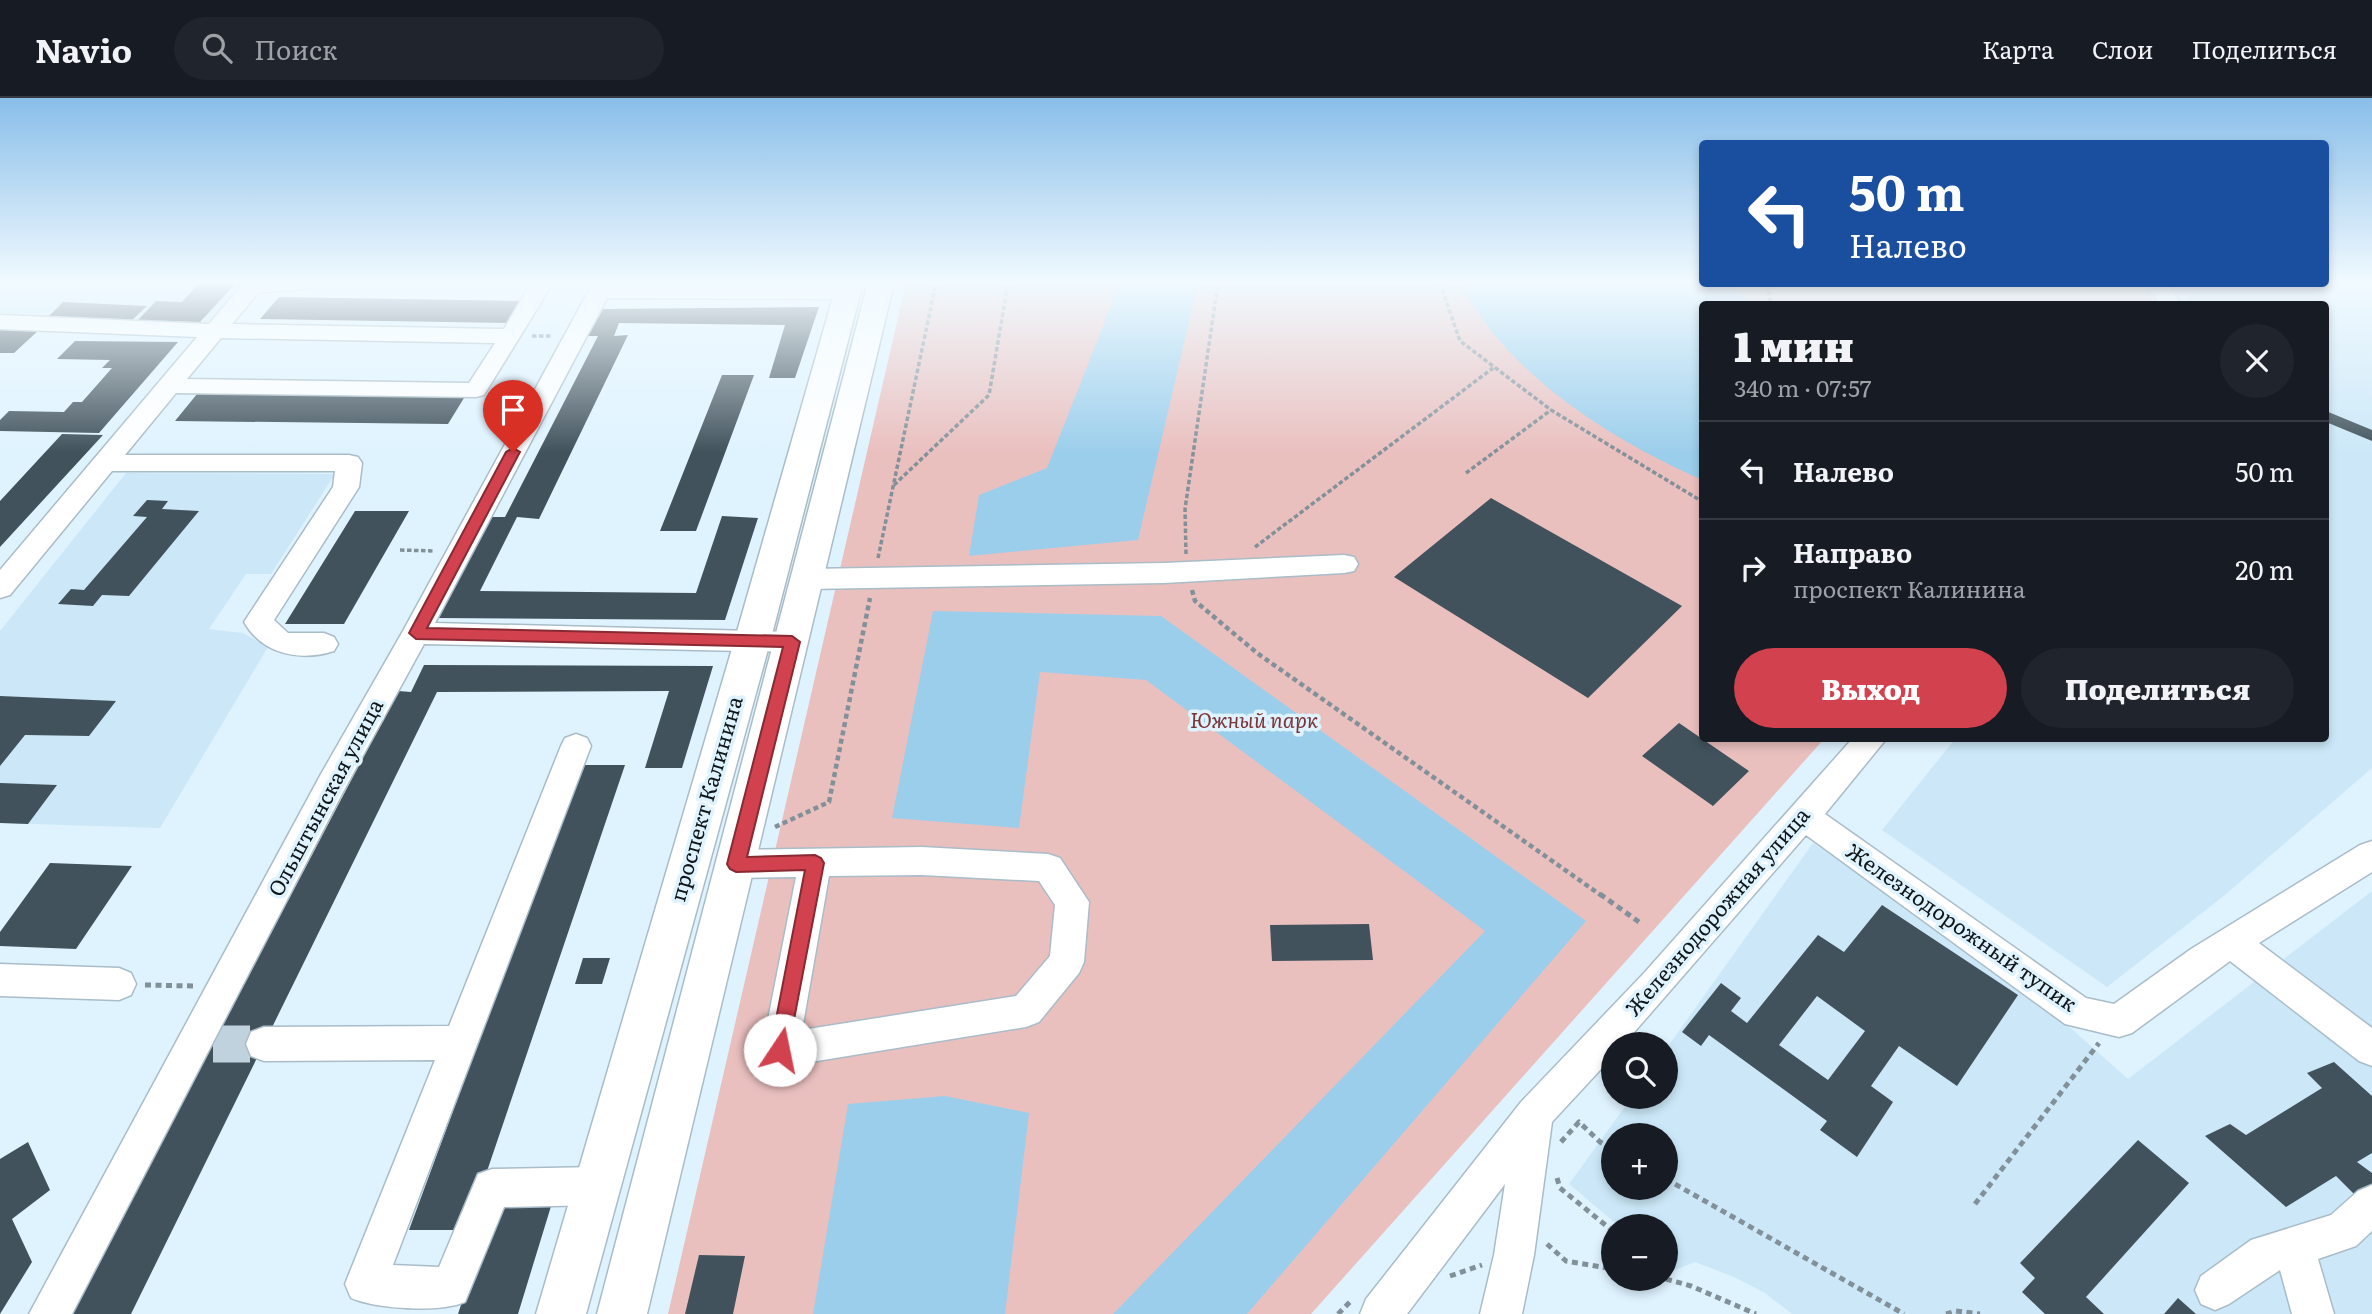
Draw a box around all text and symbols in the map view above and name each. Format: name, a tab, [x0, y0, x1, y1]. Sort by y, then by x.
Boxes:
search box	[174, 17, 664, 80]
text: Navio	[35, 24, 132, 73]
icon: search	[198, 29, 236, 67]
text: Поиск	[254, 29, 337, 68]
text: Карта	[1982, 31, 2054, 66]
text: Слои	[2092, 31, 2153, 66]
text: Поделиться	[2191, 31, 2337, 66]
text: 50 m	[1849, 153, 1965, 226]
icon: left	[1734, 168, 1825, 259]
text: Налево	[1849, 220, 1967, 268]
text: 1 мин	[1734, 313, 1854, 375]
button: close	[2220, 324, 2294, 398]
text: 340 m · 07:57	[1734, 370, 1871, 404]
pin	[483, 380, 543, 452]
icon: arrive	[494, 391, 532, 429]
icon: left	[1734, 451, 1772, 489]
text: Налево	[1793, 451, 1894, 490]
text: 50 m	[2235, 451, 2294, 490]
text: Направо	[1793, 532, 1912, 571]
icon: right	[1734, 549, 1772, 587]
text: 20 m	[2235, 549, 2294, 588]
text: проспект Калинина	[1793, 571, 2025, 605]
button: Выход	[1734, 648, 2007, 728]
button: Поделиться	[2021, 648, 2294, 728]
street label: проспект Калинина	[660, 691, 749, 905]
street label: Ольштынская улица	[259, 692, 389, 901]
park label: Южный парк	[1190, 703, 1319, 734]
street label: Железнодорожная улица	[1617, 799, 1816, 1021]
street label: Железнодорожный тупик	[1841, 834, 2085, 1018]
position arrow	[743, 1013, 817, 1087]
map controls	[1601, 1032, 1678, 1291]
button: search	[1601, 1032, 1678, 1109]
button: +	[1601, 1123, 1678, 1200]
button: −	[1601, 1214, 1678, 1291]

